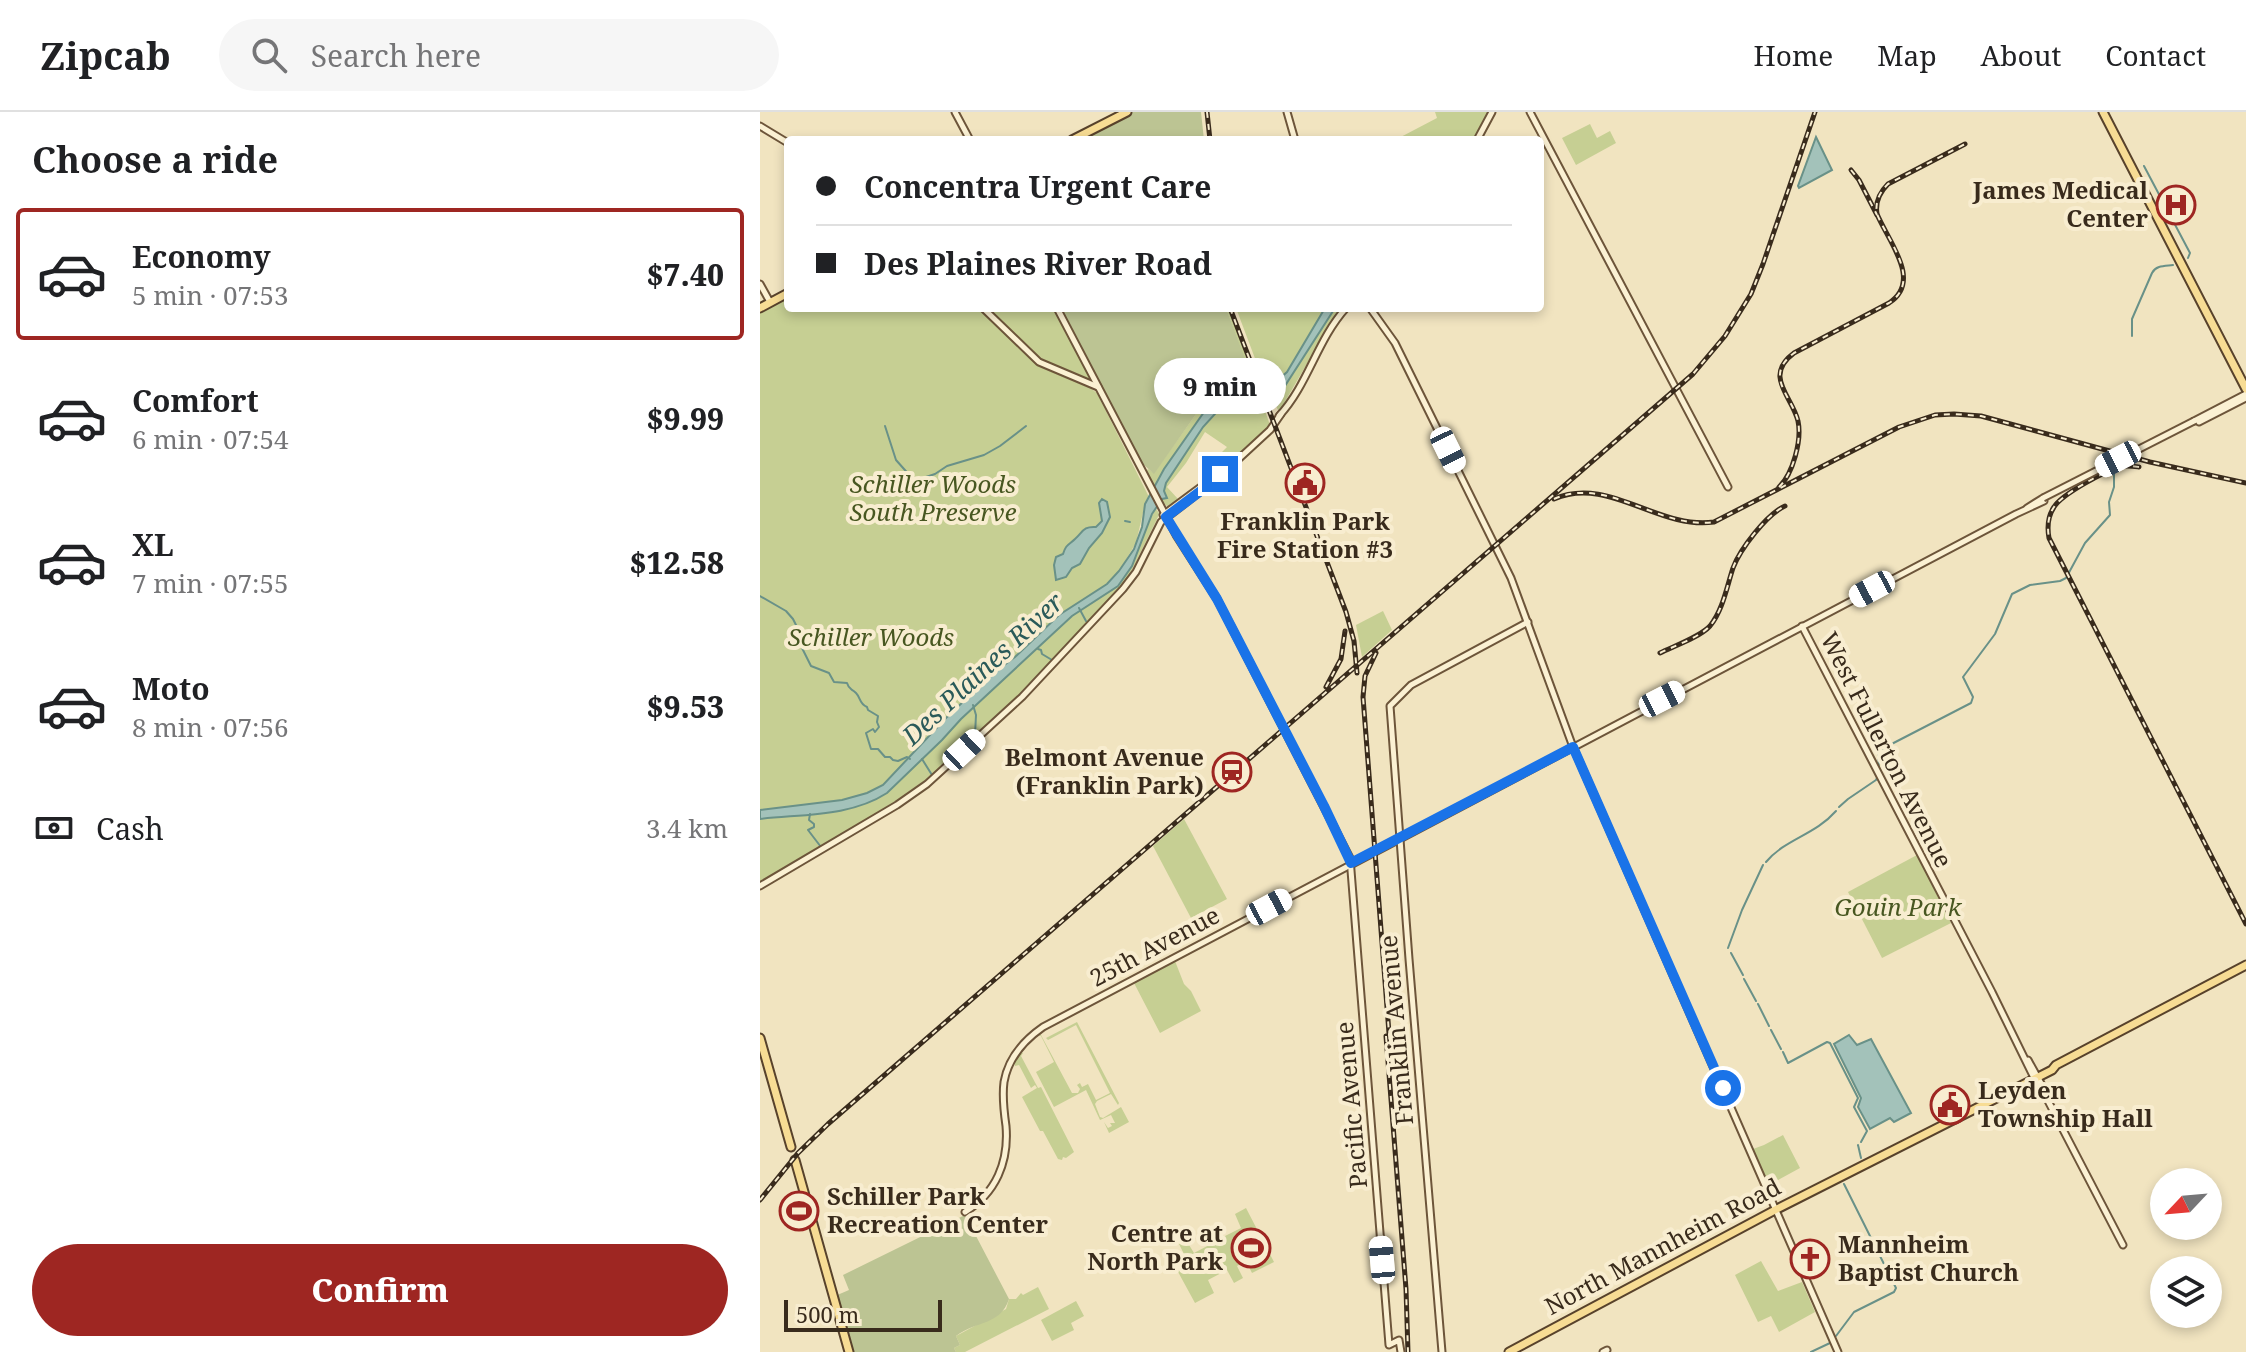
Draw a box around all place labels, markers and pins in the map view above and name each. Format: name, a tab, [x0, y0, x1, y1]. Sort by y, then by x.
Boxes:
place label: James Medical Center	[1972, 173, 2149, 234]
hospital icon: James Medical Center	[2155, 184, 2197, 226]
public building icon: Franklin Park Fire Station #3	[1284, 462, 1326, 504]
place label: Franklin Park Fire Station #3	[1217, 504, 1393, 565]
place label: Belmont Avenue (Franklin Park)	[1005, 740, 1204, 801]
station icon: Belmont Avenue (Franklin Park)	[1211, 751, 1253, 793]
place label: Leyden Township Hall	[1978, 1073, 2153, 1134]
public building icon: Leyden Township Hall	[1929, 1084, 1971, 1126]
place label: Schiller Park Recreation Center	[827, 1179, 1049, 1240]
sports icon: Schiller Park Recreation Center	[778, 1190, 820, 1232]
place label: Centre at North Park	[1087, 1216, 1224, 1277]
sports icon: Centre at North Park	[1230, 1227, 1272, 1269]
place label: Mannheim Baptist Church	[1838, 1227, 2019, 1288]
church icon: Mannheim Baptist Church	[1789, 1238, 1831, 1280]

